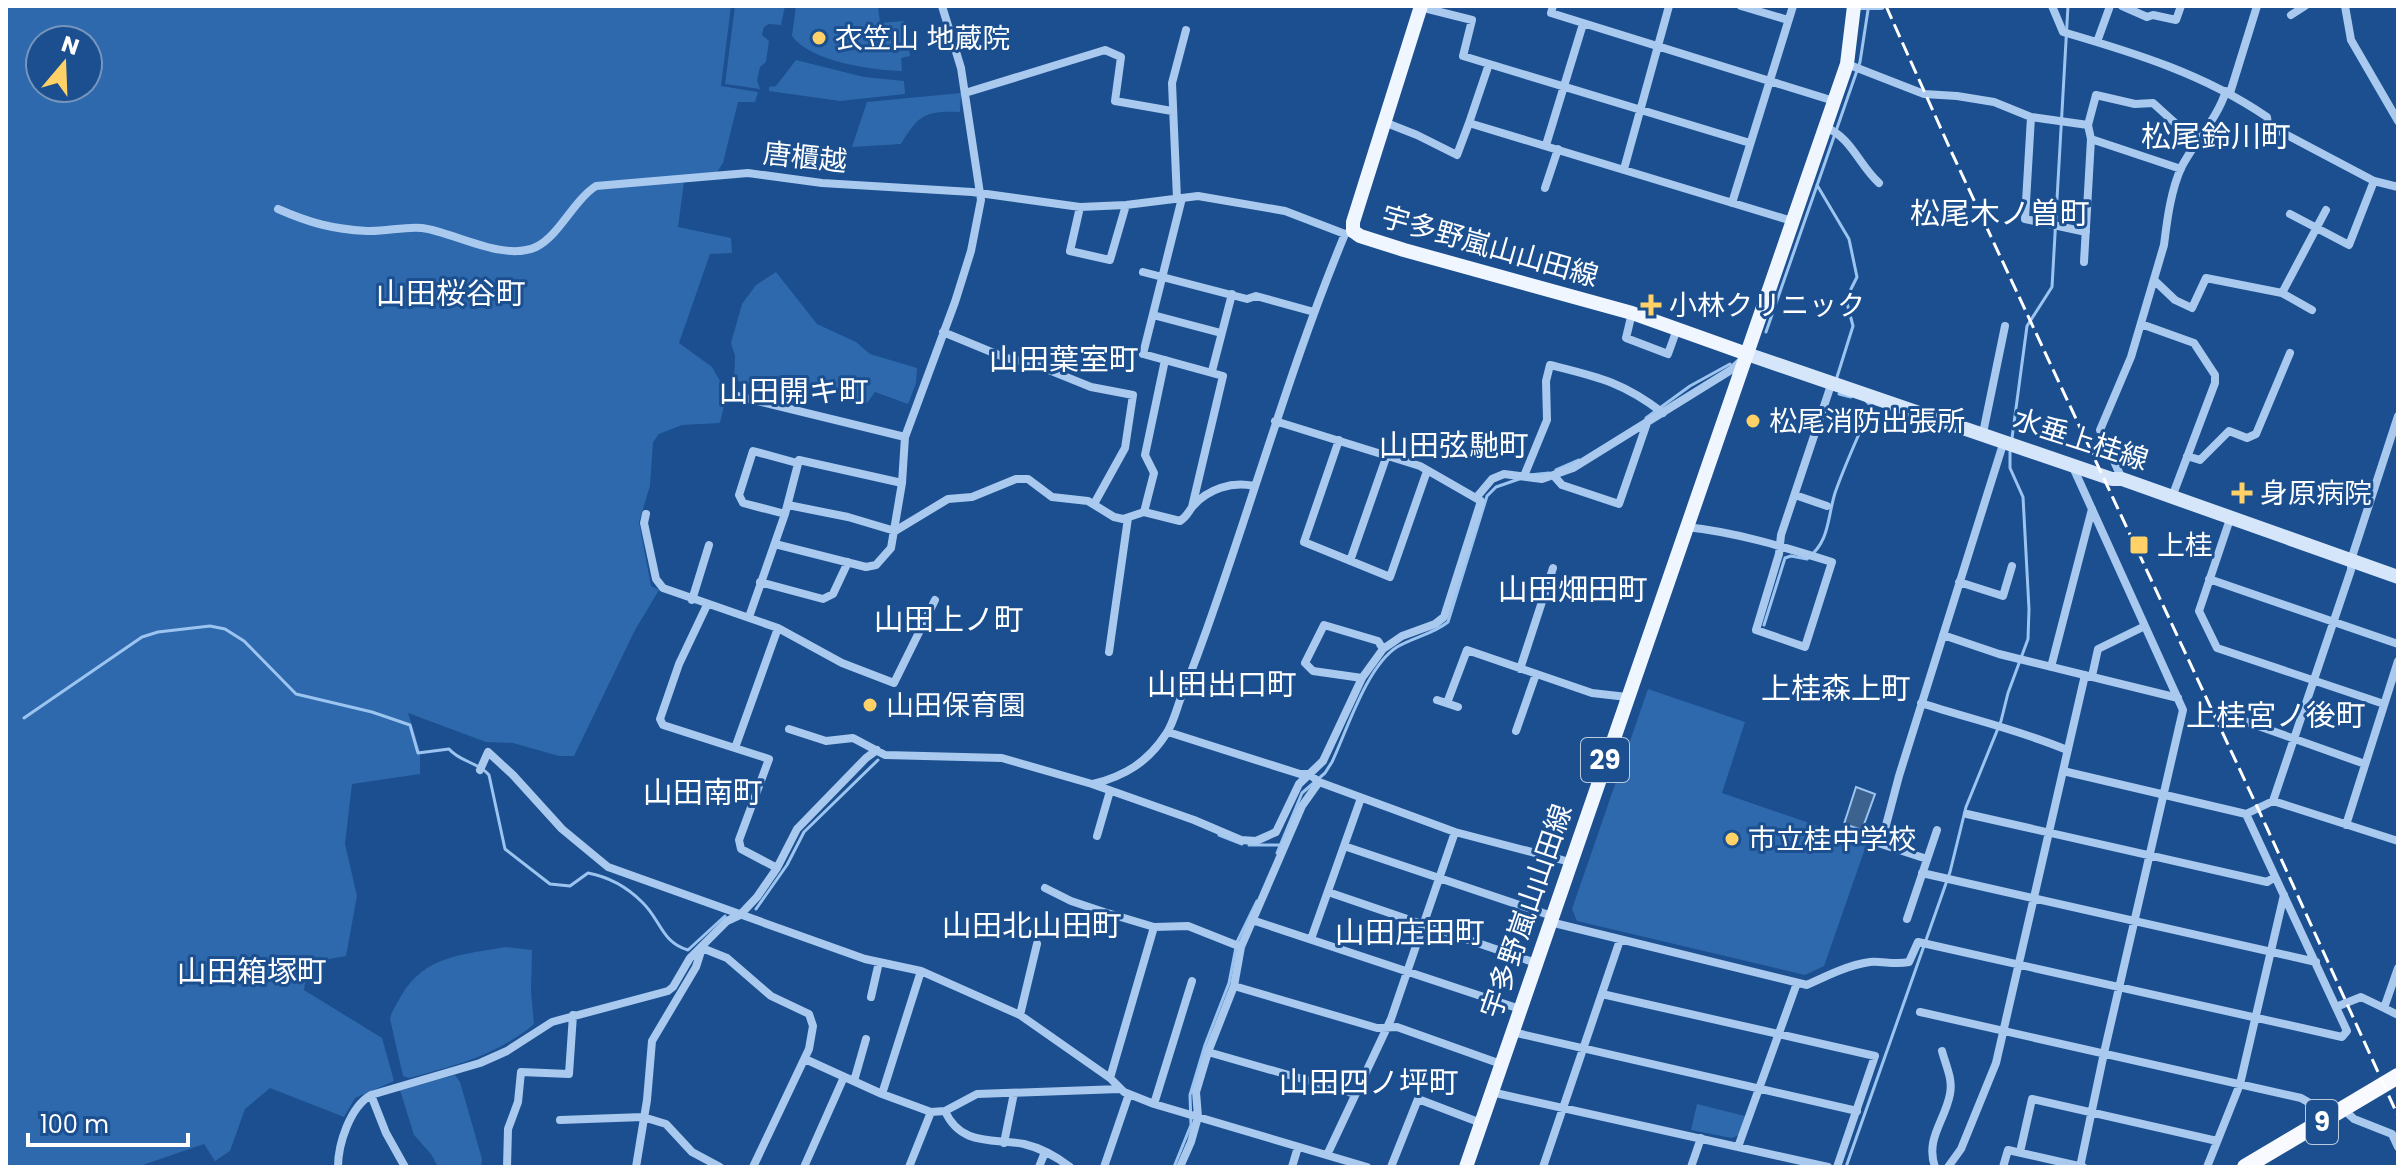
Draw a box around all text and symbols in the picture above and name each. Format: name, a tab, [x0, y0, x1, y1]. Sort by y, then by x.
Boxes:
place label: 衣笠山 地蔵院	[835, 19, 1010, 58]
north arrow	[24, 24, 104, 104]
text: N	[57, 28, 83, 63]
marker: 衣笠山 地蔵院	[810, 29, 828, 47]
district label: 松尾鈴川町	[2141, 115, 2291, 158]
street label: 唐櫃越	[761, 134, 849, 181]
district label: 松尾木ノ曽町	[1910, 192, 2090, 235]
street label: 宇多野嵐山山田線	[1377, 197, 1603, 296]
district label: 山田桜谷町	[376, 272, 526, 315]
place label: 小林クリニック	[1669, 286, 1865, 325]
marker: 小林クリニック	[1640, 294, 1662, 316]
district label: 山田葉室町	[989, 338, 1139, 381]
district label: 山田開キ町	[719, 370, 869, 413]
street label: 水垂上桂線	[2008, 399, 2153, 480]
place label: 松尾消防出張所	[1769, 402, 1965, 441]
marker: 松尾消防出張所	[1744, 412, 1762, 430]
district label: 山田弦馳町	[1379, 424, 1529, 467]
place label: 身原病院	[2260, 474, 2372, 513]
marker: 身原病院	[2231, 482, 2253, 504]
place label: 上桂	[2157, 526, 2213, 565]
marker: 上桂	[2128, 534, 2150, 556]
district label: 山田畑田町	[1498, 568, 1648, 611]
district label: 山田上ノ町	[874, 598, 1024, 641]
district label: 山田出口町	[1147, 663, 1297, 706]
district label: 上桂森上町	[1761, 667, 1911, 710]
place label: 山田保育園	[886, 686, 1026, 725]
district label: 上桂宮ノ後町	[2186, 694, 2366, 737]
marker: 山田保育園	[861, 696, 879, 714]
road number: 29	[1581, 738, 1629, 782]
district label: 山田南町	[643, 771, 763, 814]
street label: 宇多野嵐山山田線	[1472, 799, 1581, 1023]
place label: 市立桂中学校	[1748, 820, 1916, 859]
marker: 市立桂中学校	[1723, 830, 1741, 848]
district label: 山田北山田町	[942, 904, 1122, 947]
district label: 山田庄田町	[1335, 911, 1485, 954]
district label: 山田箱塚町	[177, 950, 327, 993]
district label: 山田四ノ坪町	[1279, 1061, 1459, 1104]
scale bar	[28, 1097, 188, 1147]
road number: 9	[2306, 1100, 2338, 1144]
text: 100 m	[40, 1108, 109, 1141]

